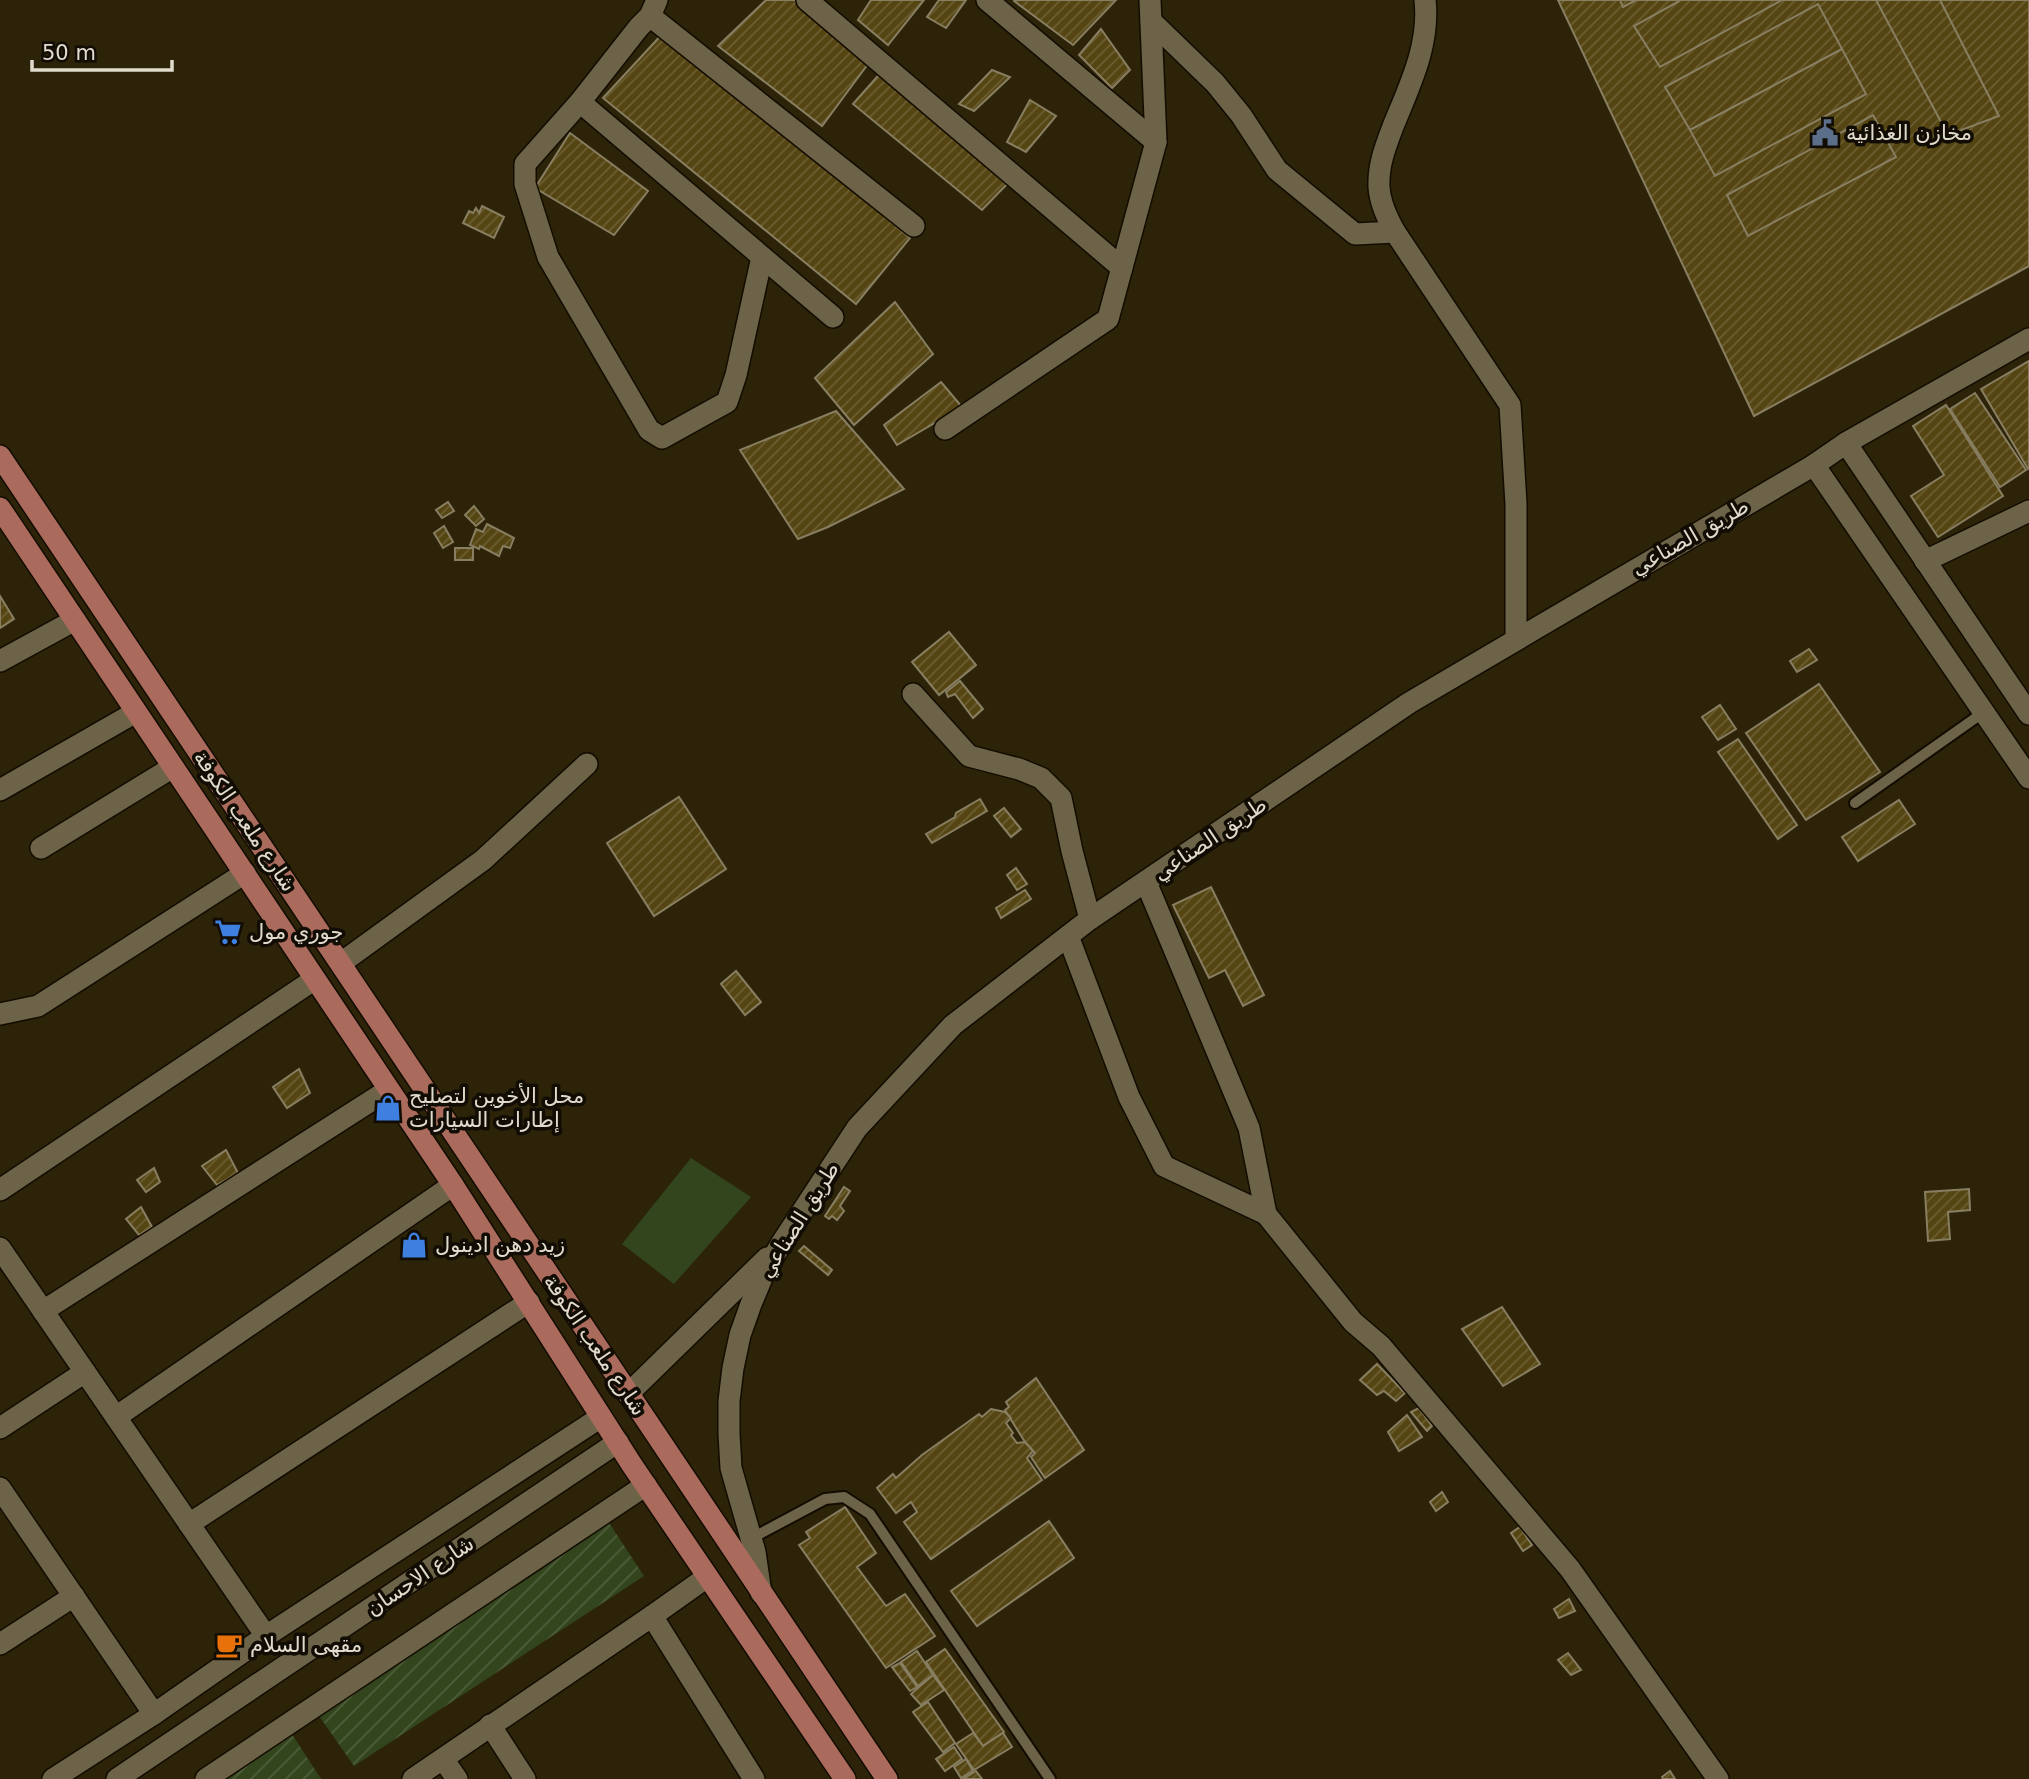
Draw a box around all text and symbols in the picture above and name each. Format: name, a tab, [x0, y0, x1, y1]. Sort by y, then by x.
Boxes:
scale bar	[32, 28, 172, 72]
text: 50 m	[42, 41, 96, 65]
public building icon: مخازن الغذائية	[1810, 118, 1840, 148]
place label: مخازن الغذائية	[1846, 121, 1972, 145]
street label: طريق الصناعي	[1627, 494, 1753, 580]
street label: شارع ملعب الكوفة	[189, 746, 301, 896]
street label: طريق الصناعي	[1149, 792, 1271, 886]
supermarket icon: جوري مول	[213, 917, 243, 947]
place label: جوري مول	[249, 920, 343, 944]
place label: محل الأخوين لتصليح إطارات السيارات	[409, 1083, 584, 1133]
shop icon: محل الأخوين لتصليح إطارات السيارات	[373, 1093, 403, 1123]
street label: طريق الصناعي	[754, 1158, 844, 1282]
shop icon: زيد دهن ادينول	[399, 1230, 429, 1260]
place label: زيد دهن ادينول	[435, 1233, 565, 1257]
street label: شارع ملعب الكوفة	[539, 1270, 651, 1420]
street label: شارع الاحسان	[362, 1531, 478, 1621]
cafe icon: مقهى السلام	[214, 1630, 244, 1660]
place label: مقهى السلام	[250, 1633, 362, 1657]

